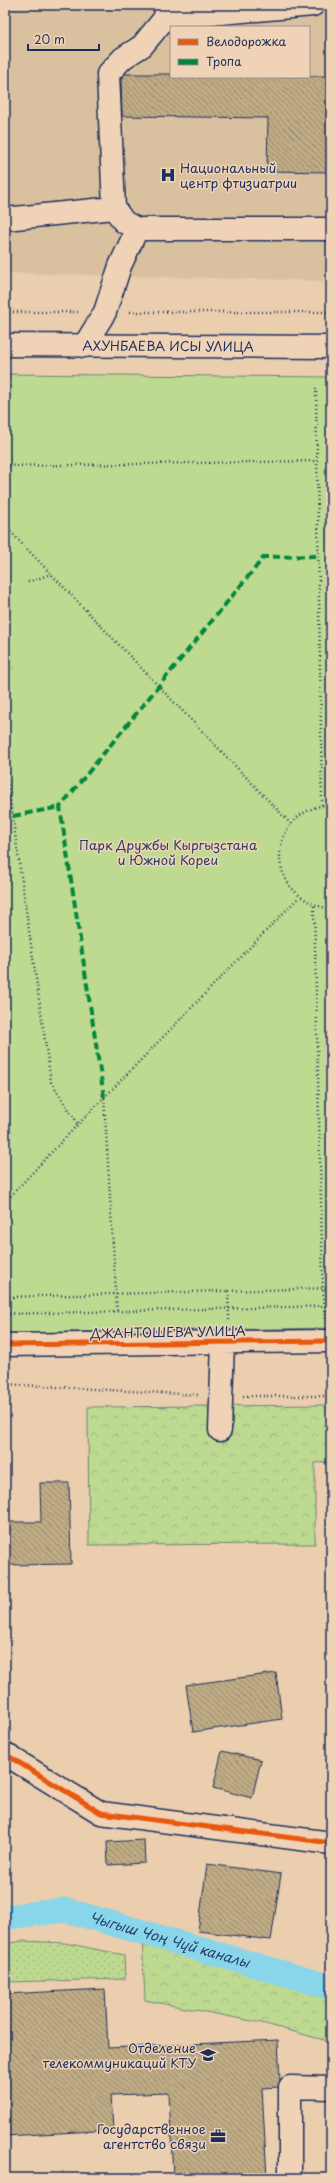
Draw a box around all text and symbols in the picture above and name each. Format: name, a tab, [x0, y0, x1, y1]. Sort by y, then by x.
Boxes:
scale bar	[28, 26, 99, 52]
legend	[170, 26, 310, 78]
text: 20 m	[34, 30, 65, 48]
text: Велодорожка	[206, 32, 286, 50]
text: Тропа	[206, 52, 242, 70]
place label: Национальный центр фтизиатрии	[180, 158, 297, 192]
hospital icon: Национальный центр фтизиатрии	[159, 166, 177, 184]
street label: АХУНБАЕВА ИСЫ УЛИЦА	[82, 335, 254, 356]
park label: Парк Дружбы Кыргызстана и Южной Кореи	[79, 835, 258, 869]
street label: ДЖАНТОШЕВА УЛИЦА	[89, 1321, 246, 1342]
water label: Чыгыш Чоң Чүй каналы	[87, 1906, 254, 1973]
place label: Отделение телекоммуникаций КТУ	[43, 2038, 197, 2072]
school or university icon: Отделение телекоммуникаций КТУ	[199, 2046, 217, 2064]
place label: Государственное агентство связи	[97, 2119, 206, 2153]
office icon: Государственное агентство связи	[209, 2127, 227, 2145]

